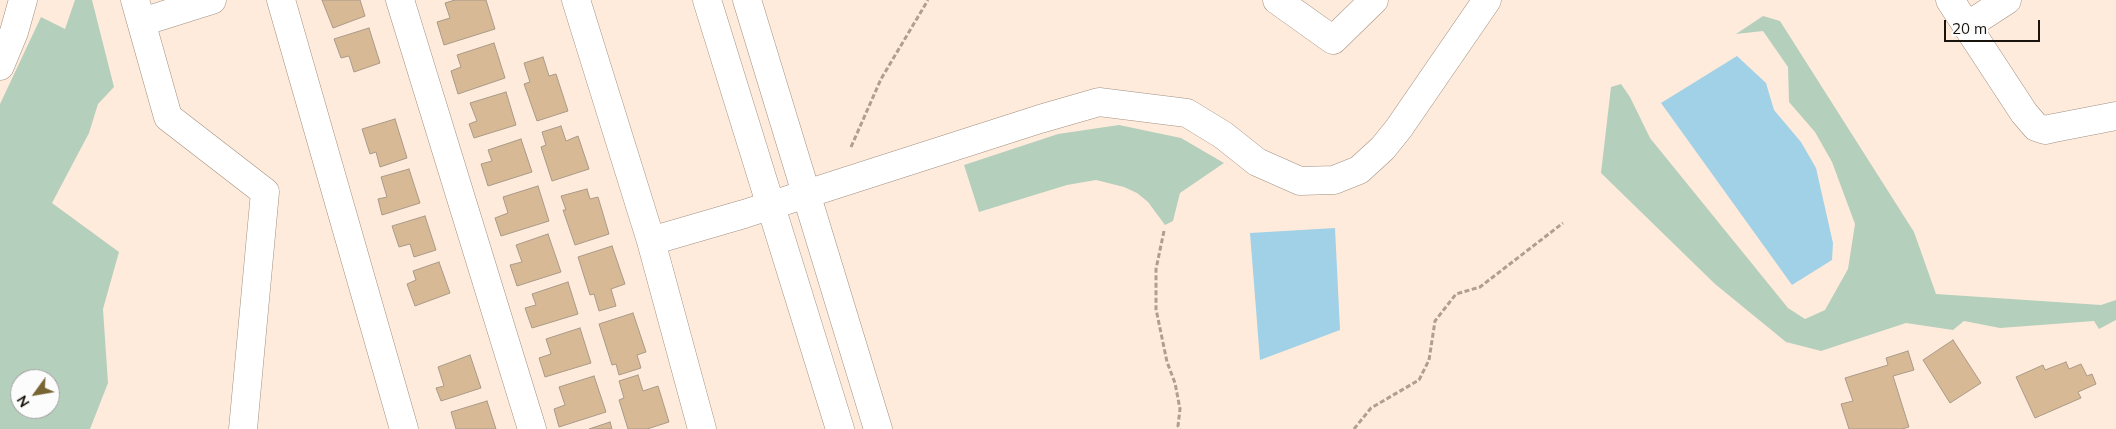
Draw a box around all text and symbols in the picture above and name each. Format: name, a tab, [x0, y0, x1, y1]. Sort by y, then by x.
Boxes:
scale bar	[1946, 10, 2042, 42]
text: 20 m	[1952, 19, 1987, 38]
north arrow	[10, 369, 60, 419]
text: N	[13, 392, 34, 411]

